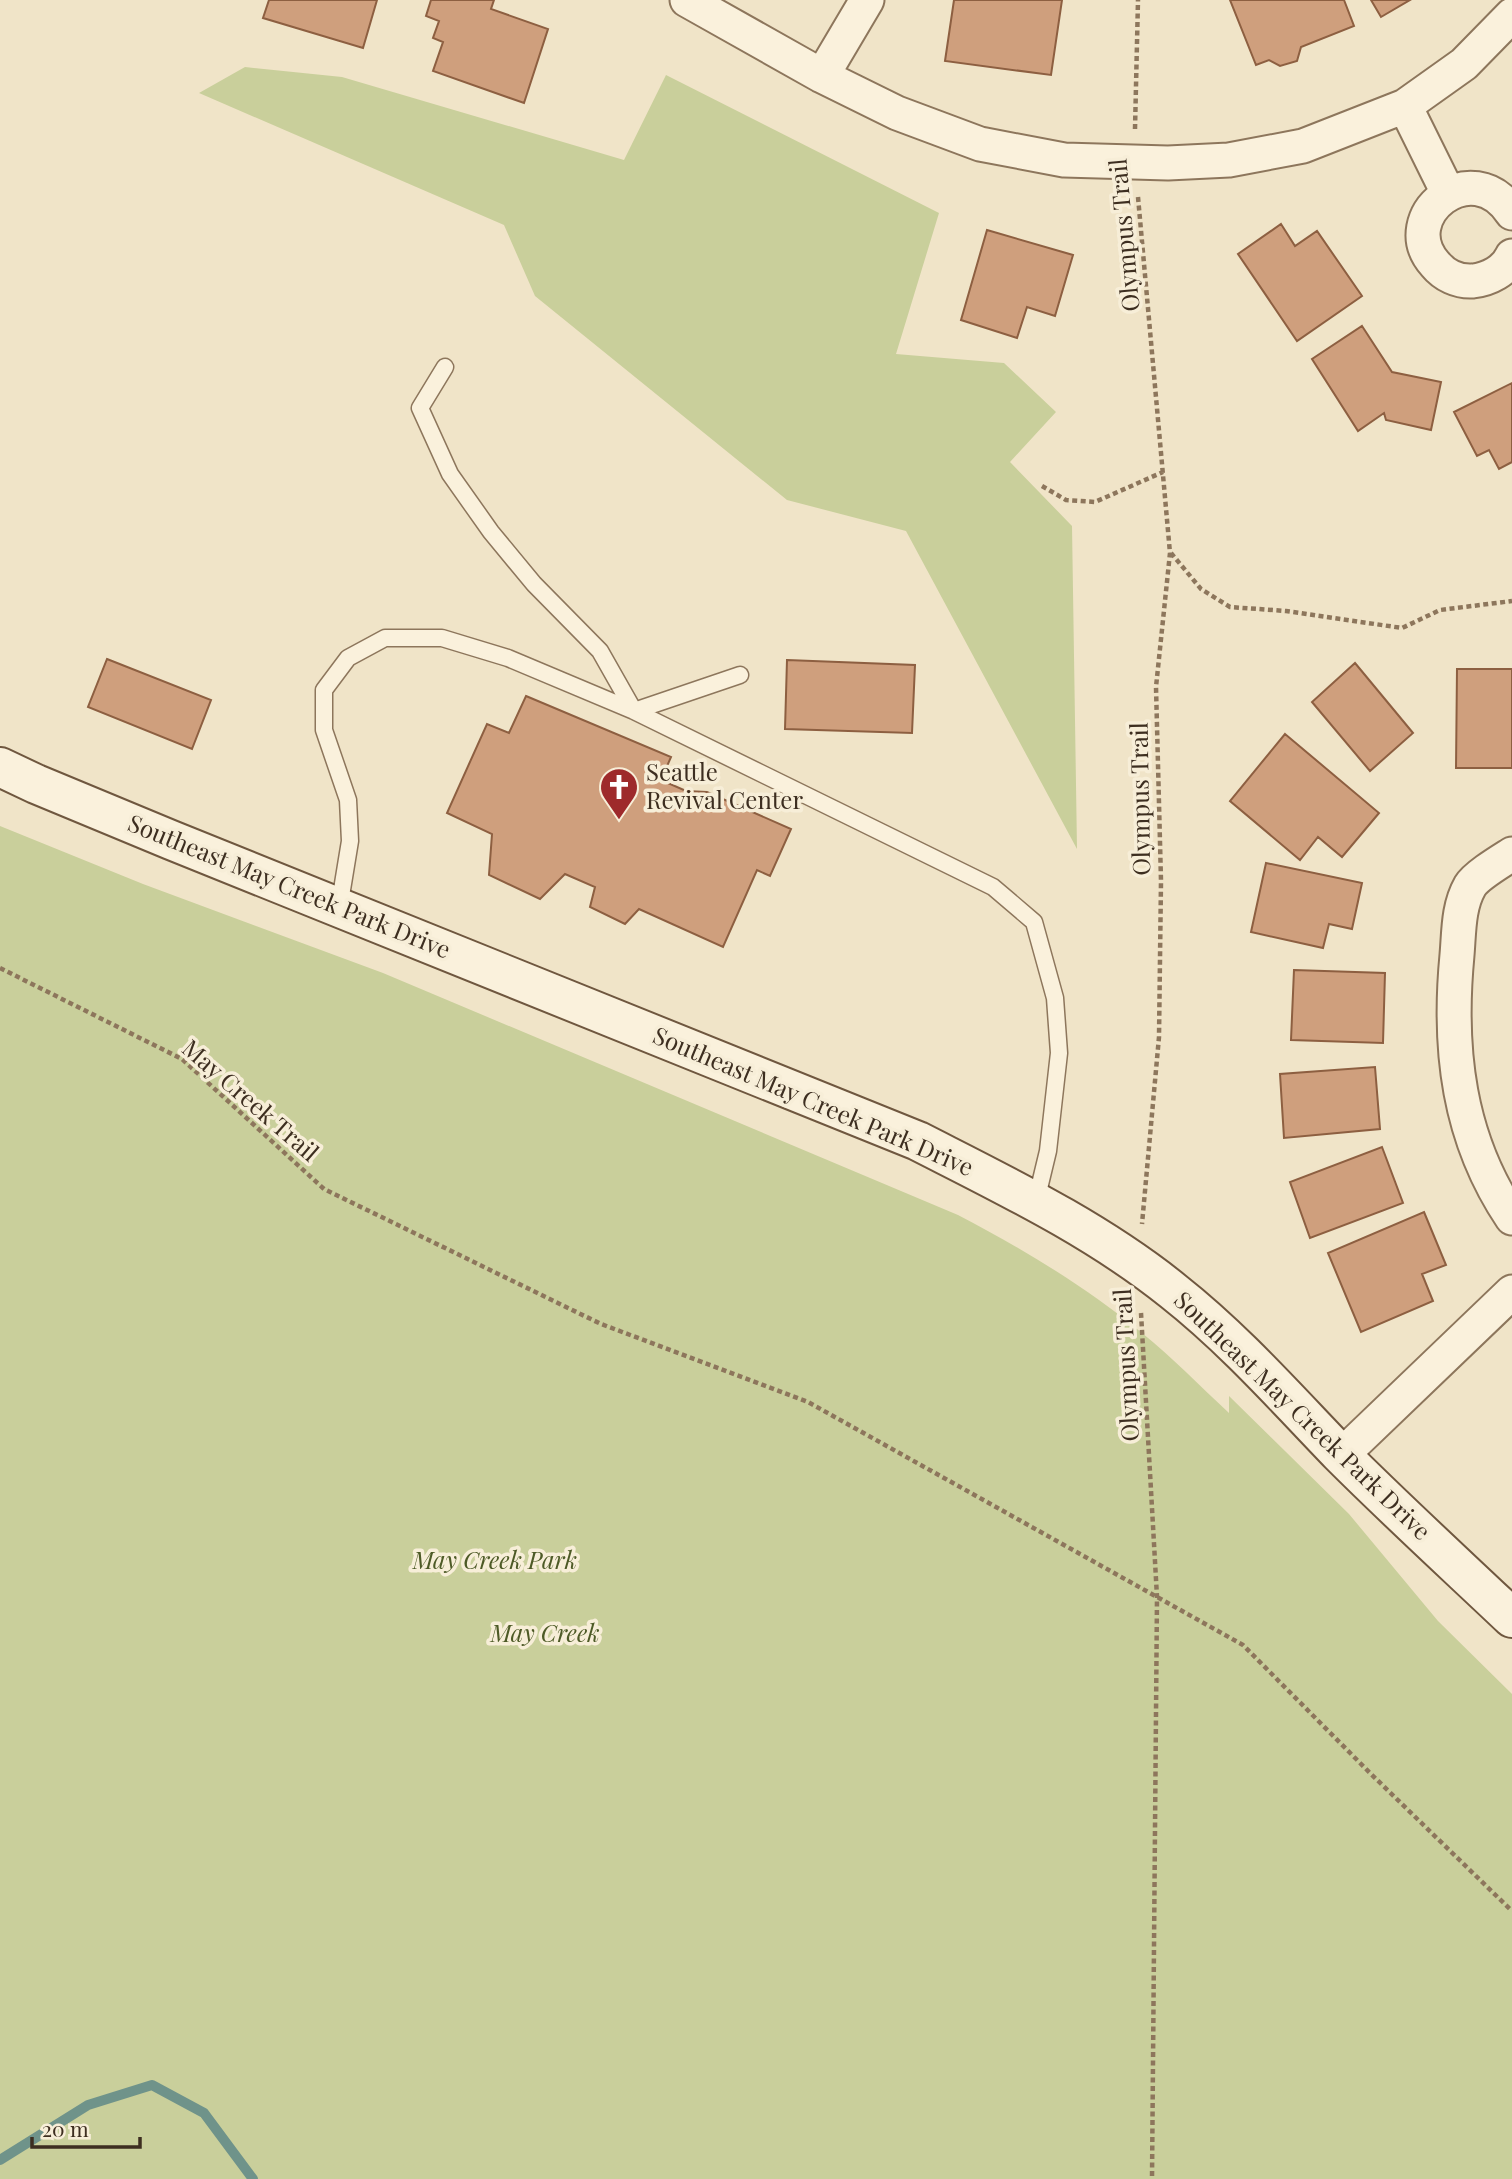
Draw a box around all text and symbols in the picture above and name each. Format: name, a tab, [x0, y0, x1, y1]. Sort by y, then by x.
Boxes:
street label: Olympus Trail	[1100, 157, 1146, 313]
street label: Olympus Trail	[1122, 722, 1156, 876]
place label: Seattle Revival Center	[646, 755, 803, 815]
church icon: Seattle Revival Center	[598, 766, 640, 821]
street label: Southeast May Creek Park Drive	[124, 806, 456, 965]
street label: Southeast May Creek Park Drive	[649, 1018, 979, 1182]
street label: May Creek Trail	[176, 1031, 326, 1168]
street label: Southeast May Creek Park Drive	[1168, 1283, 1439, 1546]
street label: Olympus Trail	[1105, 1288, 1145, 1442]
park label: May Creek Park	[412, 1543, 577, 1575]
park label: May Creek	[489, 1616, 600, 1648]
scale bar	[32, 2106, 140, 2150]
text: 20 m	[42, 2114, 89, 2142]

